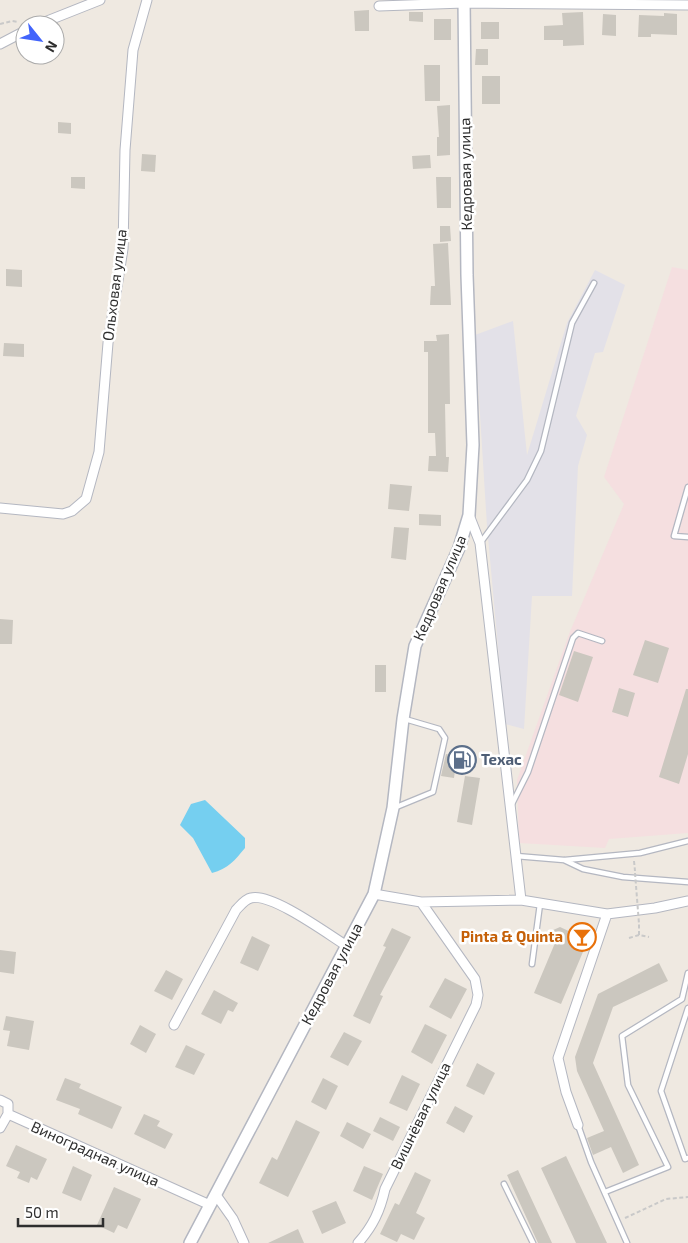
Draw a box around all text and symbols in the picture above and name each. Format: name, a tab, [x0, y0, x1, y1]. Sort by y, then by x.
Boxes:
north arrow	[15, 15, 65, 65]
text: N	[42, 38, 62, 55]
street label: Кедровая улица	[455, 117, 476, 231]
street label: Ольховая улица	[98, 228, 131, 342]
street label: Кедровая улица	[409, 532, 470, 644]
fuel station icon: Техас	[447, 745, 477, 775]
place label: Техас	[481, 750, 522, 768]
street label: Кедровая улица	[297, 919, 366, 1028]
bar icon: Pinta & Quinta	[567, 922, 597, 952]
place label: Pinta & Quinta	[461, 927, 563, 946]
street label: Вишнёвая улица	[386, 1059, 455, 1173]
street label: Виноградная улица	[28, 1117, 162, 1190]
scale bar	[18, 1196, 102, 1228]
text: 50 m	[25, 1203, 59, 1221]

